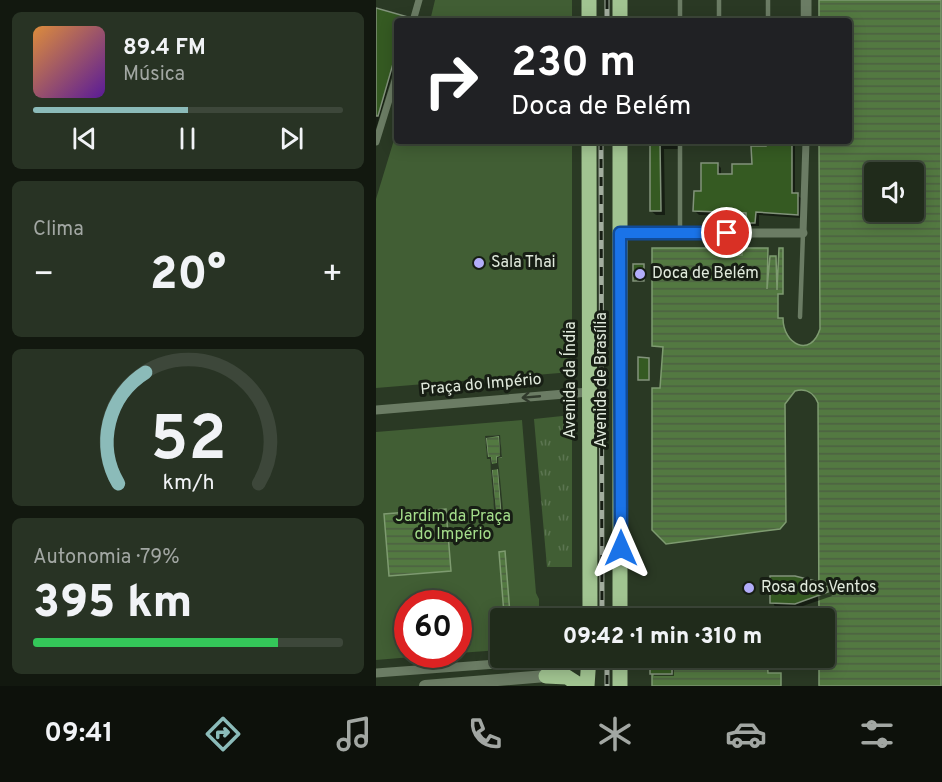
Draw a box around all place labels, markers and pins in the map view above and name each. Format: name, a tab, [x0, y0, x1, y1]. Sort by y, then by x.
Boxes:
pin	[701, 207, 752, 258]
place label: Sala Thai	[491, 253, 556, 273]
marker: Sala Thai	[472, 256, 486, 270]
place label: Doca de Belém	[652, 264, 759, 284]
marker: Doca de Belém	[633, 267, 647, 281]
place label: Rosa dos Ventos	[761, 578, 877, 598]
marker: Rosa dos Ventos	[742, 581, 756, 595]

